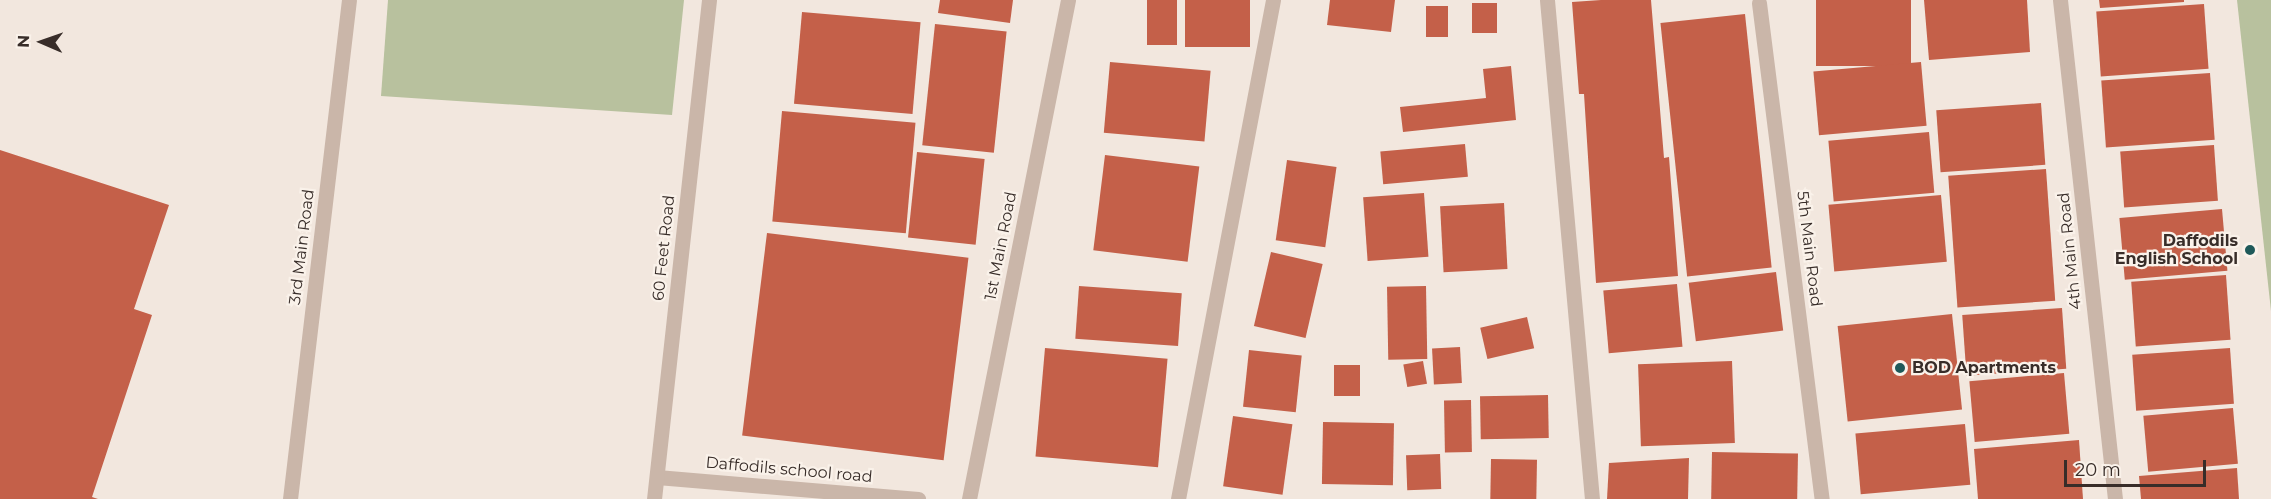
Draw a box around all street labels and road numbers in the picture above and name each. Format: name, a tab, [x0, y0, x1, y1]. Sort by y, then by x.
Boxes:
street label: 3rd Main Road	[285, 188, 319, 306]
street label: 1st Main Road	[981, 190, 1021, 302]
street label: 5th Main Road	[1792, 190, 1826, 308]
street label: 4th Main Road	[2054, 191, 2086, 311]
street label: 60 Feet Road	[649, 194, 679, 302]
street label: Daffodils school road	[705, 453, 873, 487]

